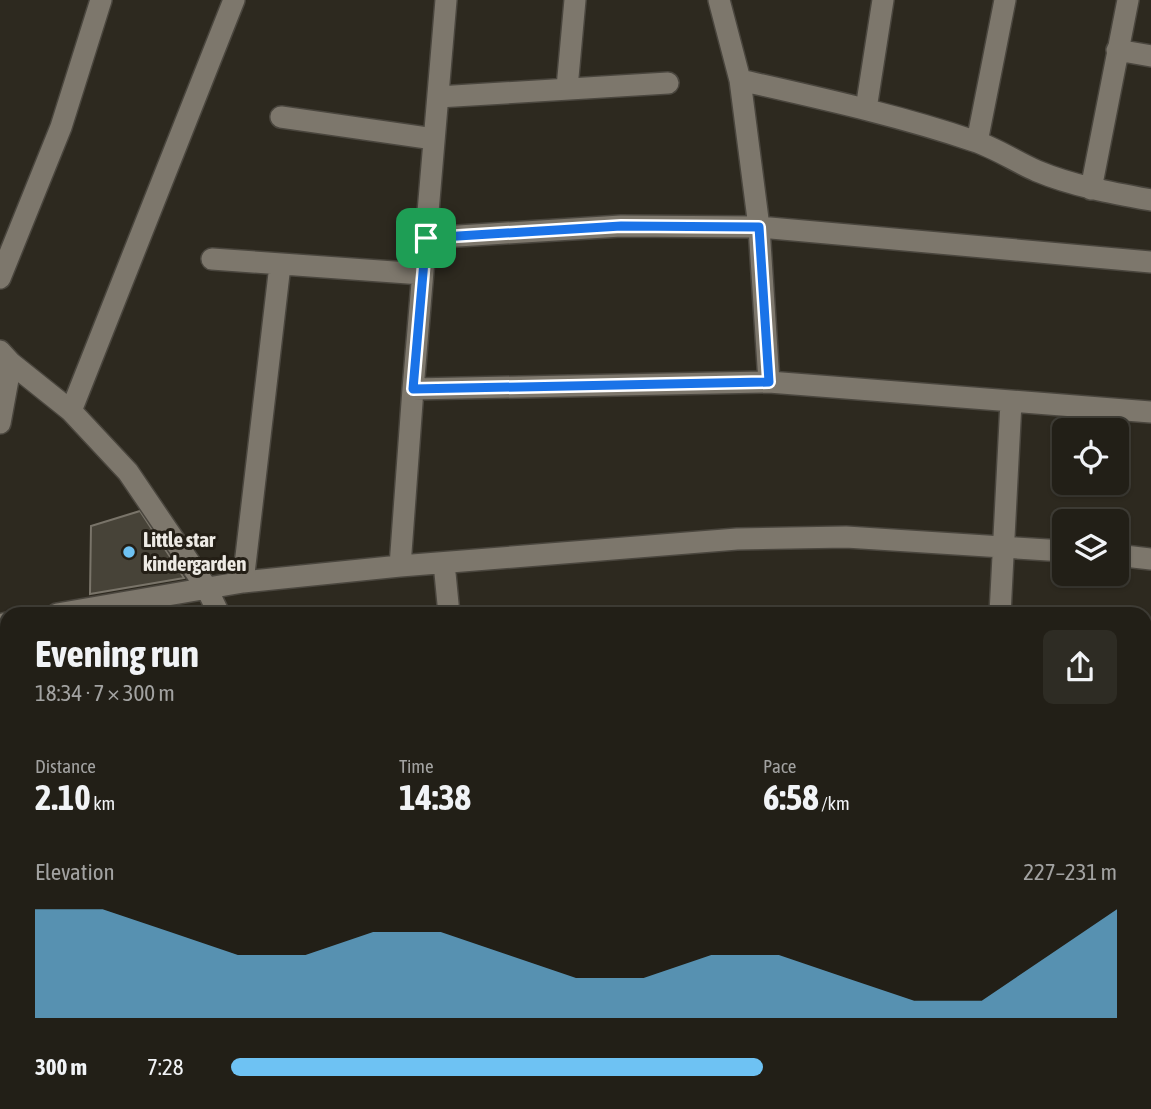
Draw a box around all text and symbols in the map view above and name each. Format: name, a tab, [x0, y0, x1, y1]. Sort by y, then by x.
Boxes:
pin	[396, 208, 456, 268]
icon: arrive	[407, 219, 445, 257]
map controls	[1052, 418, 1129, 586]
button: locate	[1052, 418, 1129, 495]
button: layers	[1052, 509, 1129, 586]
place label: Little star kindergarden	[143, 527, 246, 575]
marker: Little star kindergarden	[121, 544, 137, 560]
button: share	[1043, 630, 1117, 704]
text: Evening run	[35, 632, 199, 675]
text: 18:34 · 7 × 300 m	[35, 680, 175, 706]
text: Distance	[35, 755, 96, 777]
text: Time	[399, 755, 434, 777]
text: Pace	[763, 755, 796, 777]
text: 2.10	[35, 777, 91, 817]
text: 14:38	[399, 777, 471, 817]
text: 6:58	[763, 777, 819, 817]
text: km	[91, 792, 115, 814]
text: /km	[819, 792, 850, 814]
text: Elevation	[35, 859, 115, 885]
text: 227–231 m	[1023, 859, 1117, 885]
text: 300 m	[35, 1054, 87, 1080]
text: 7:28	[147, 1054, 184, 1080]

